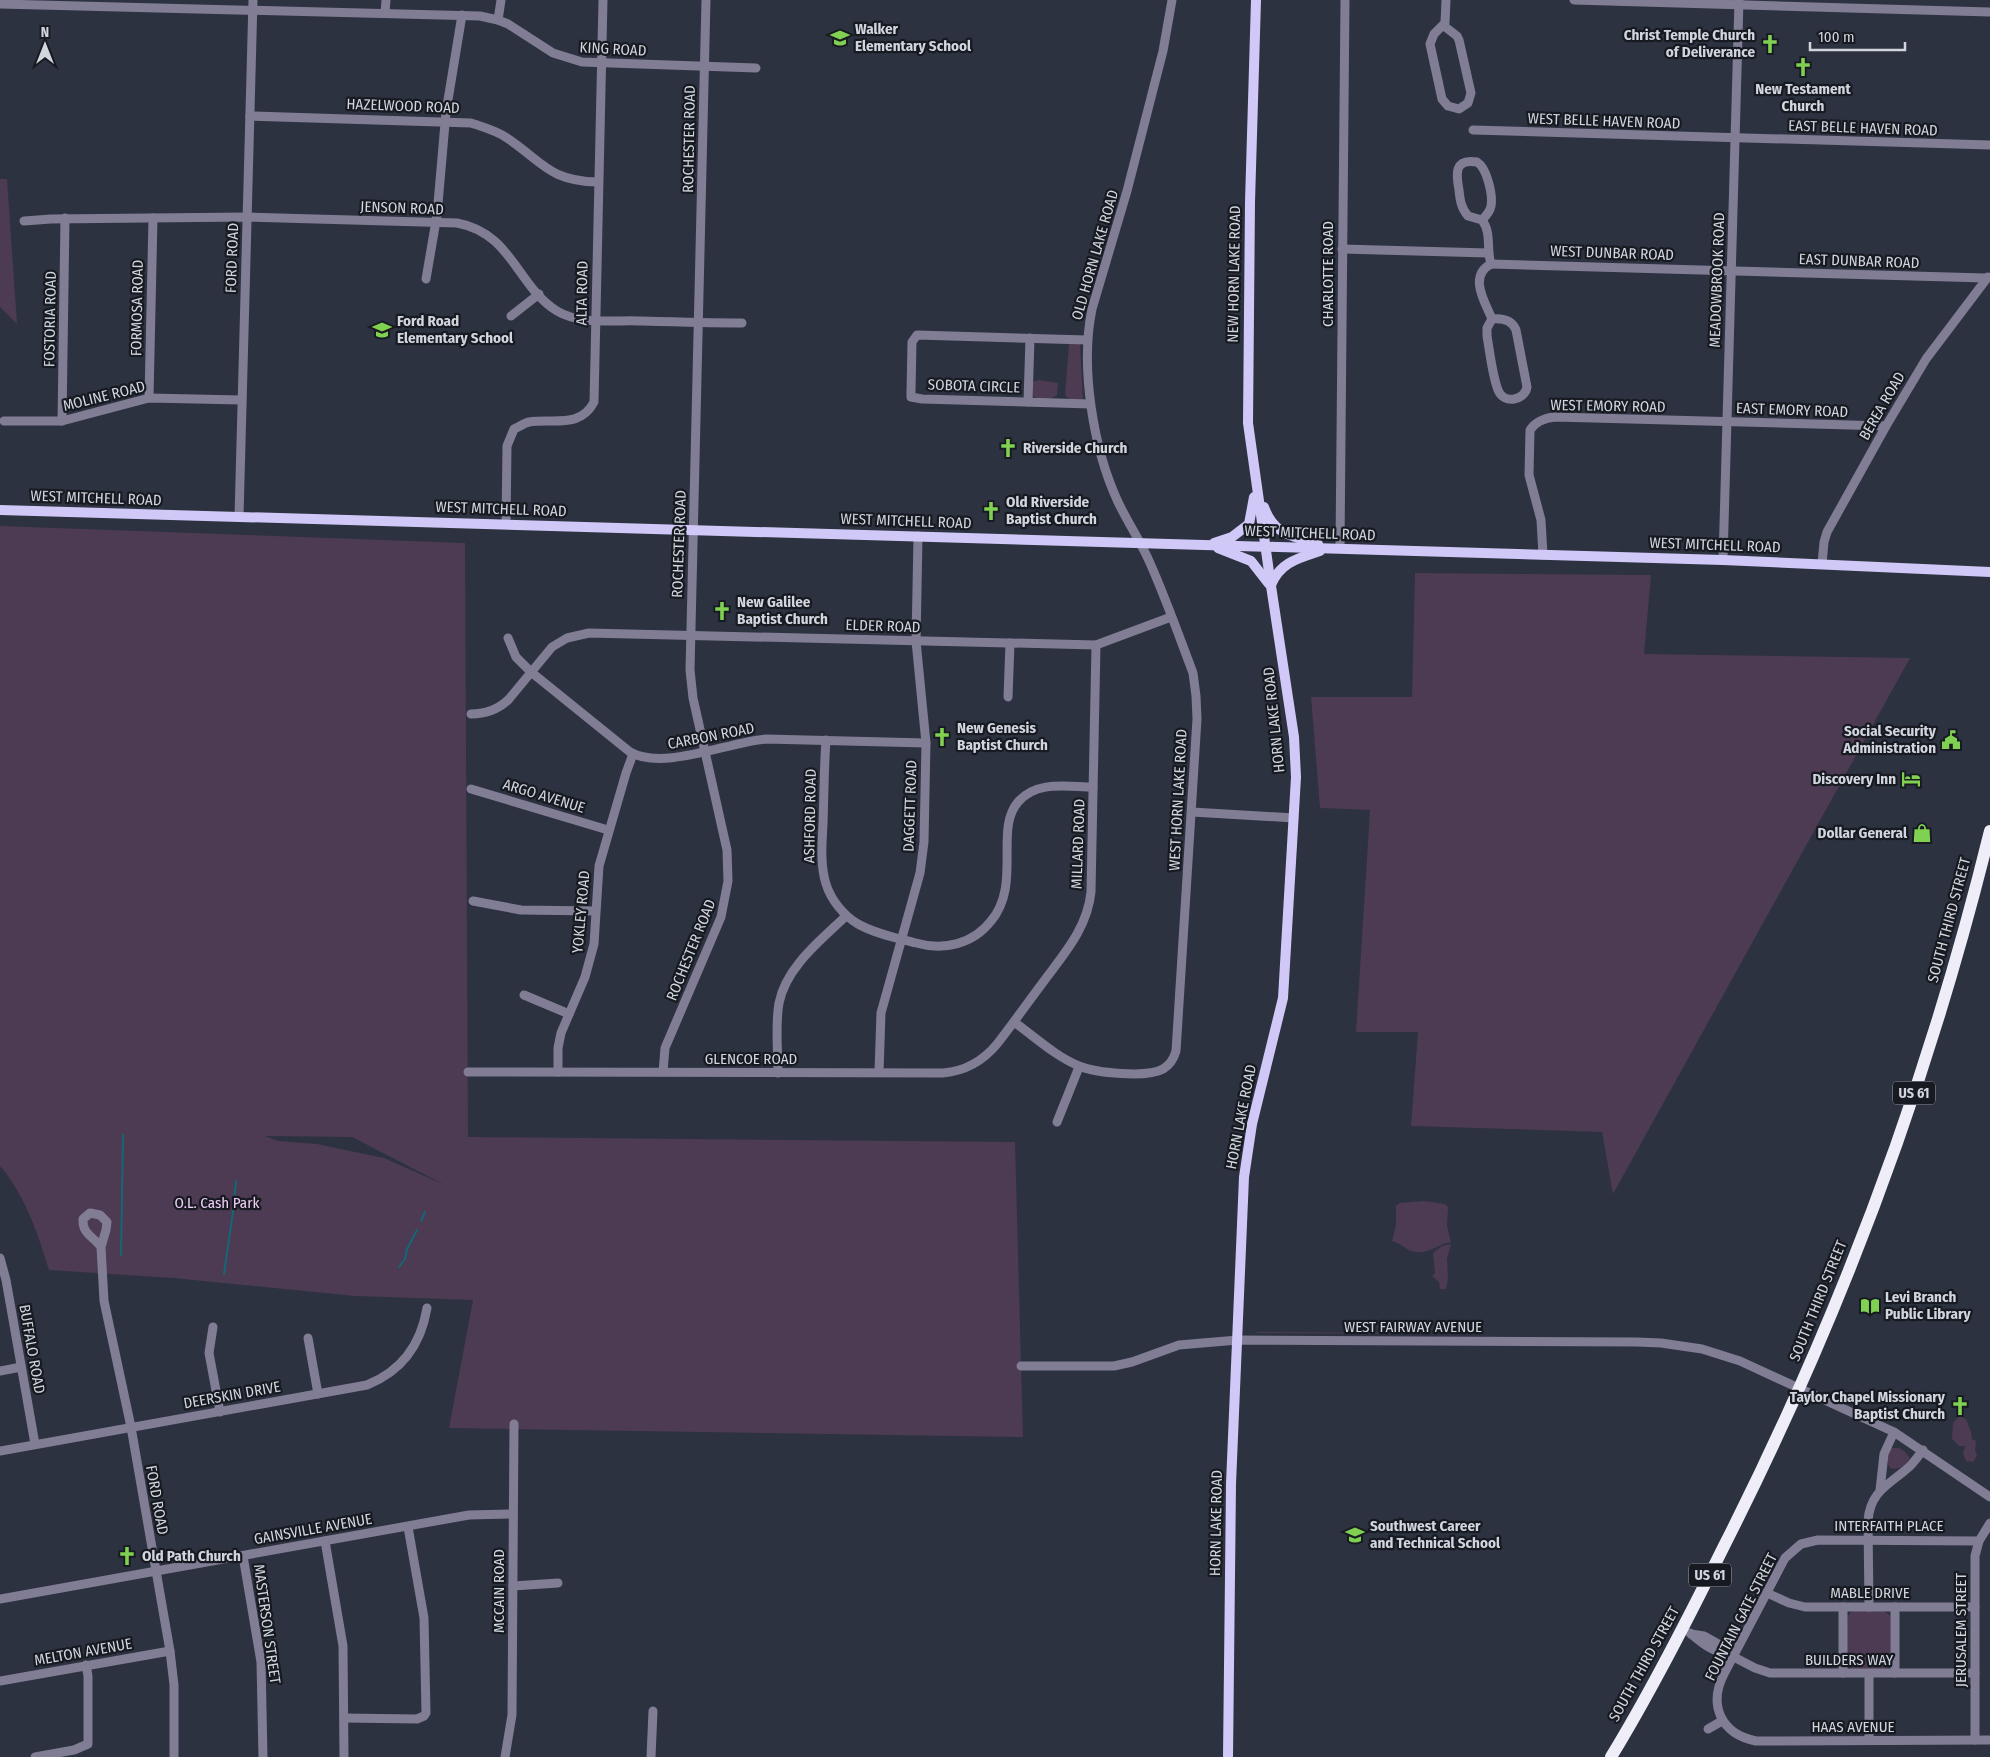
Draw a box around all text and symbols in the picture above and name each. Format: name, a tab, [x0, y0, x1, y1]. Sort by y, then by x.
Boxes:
north arrow	[20, 20, 70, 70]
place label: Walker Elementary School	[855, 20, 972, 55]
scale bar	[1810, 20, 1905, 52]
text: N	[41, 24, 49, 41]
place label: Christ Temple Church of Deliverance	[1624, 26, 1755, 61]
school or university icon: Walker Elementary School	[829, 27, 851, 49]
text: 100 m	[1818, 28, 1855, 46]
church icon: Christ Temple Church of Deliverance	[1759, 33, 1781, 55]
street label: KING ROAD	[579, 38, 647, 60]
church icon: New Testament Church	[1792, 56, 1814, 78]
place label: New Testament Church	[1755, 80, 1851, 115]
street label: ROCHESTER ROAD	[679, 85, 699, 193]
street label: HAZELWOOD ROAD	[346, 95, 460, 117]
street label: WEST BELLE HAVEN ROAD	[1527, 109, 1681, 133]
street label: EAST BELLE HAVEN ROAD	[1788, 116, 1938, 140]
street label: OLD HORN LAKE ROAD	[1068, 188, 1122, 322]
street label: JENSON ROAD	[360, 198, 444, 218]
street label: NEW HORN LAKE ROAD	[1224, 205, 1244, 343]
street label: MEADOWBROOK ROAD	[1706, 212, 1728, 348]
street label: CHARLOTTE ROAD	[1319, 221, 1337, 327]
street label: FORD ROAD	[222, 223, 242, 293]
street label: WEST DUNBAR ROAD	[1550, 242, 1674, 264]
street label: EAST DUNBAR ROAD	[1798, 250, 1920, 272]
street label: FORMOSA ROAD	[127, 260, 147, 356]
street label: ALTA ROAD	[572, 260, 592, 326]
street label: FOSTORIA ROAD	[40, 271, 60, 367]
place label: Ford Road Elementary School	[397, 312, 514, 347]
school or university icon: Ford Road Elementary School	[371, 319, 393, 341]
street label: BEREA ROAD	[1855, 369, 1909, 443]
street label: SOBOTA CIRCLE	[927, 375, 1021, 397]
street label: MOLINE ROAD	[61, 377, 147, 415]
street label: WEST EMORY ROAD	[1550, 396, 1666, 416]
street label: EAST EMORY ROAD	[1736, 399, 1848, 421]
church icon: Riverside Church	[997, 437, 1019, 459]
place label: Riverside Church	[1023, 439, 1128, 457]
street label: WEST MITCHELL ROAD	[30, 487, 162, 509]
street label: ROCHESTER ROAD	[668, 490, 690, 598]
place label: Old Riverside Baptist Church	[1006, 493, 1097, 528]
street label: WEST MITCHELL ROAD	[435, 498, 567, 520]
church icon: Old Riverside Baptist Church	[980, 500, 1002, 522]
street label: WEST MITCHELL ROAD	[840, 510, 972, 532]
street label: WEST MITCHELL ROAD	[1244, 522, 1376, 544]
street label: WEST MITCHELL ROAD	[1649, 534, 1781, 556]
place label: New Galilee Baptist Church	[737, 593, 828, 628]
church icon: New Galilee Baptist Church	[711, 600, 733, 622]
street label: ELDER ROAD	[845, 616, 921, 636]
street label: HORN LAKE ROAD	[1259, 666, 1289, 774]
street label: CARBON ROAD	[666, 719, 756, 753]
place label: New Genesis Baptist Church	[957, 719, 1048, 754]
place label: Social Security Administration	[1842, 722, 1937, 757]
church icon: New Genesis Baptist Church	[931, 726, 953, 748]
street label: WEST HORN LAKE ROAD	[1165, 729, 1191, 871]
public building icon: Social Security Administration	[1940, 729, 1962, 751]
street label: DAGGETT ROAD	[899, 760, 921, 852]
hotel icon: Discovery Inn	[1900, 768, 1922, 790]
street label: ASHFORD ROAD	[800, 769, 820, 863]
place label: Discovery Inn	[1812, 770, 1896, 788]
street label: ARGO AVENUE	[501, 775, 587, 817]
street label: MILLARD ROAD	[1067, 799, 1089, 889]
shop icon: Dollar General	[1911, 822, 1933, 844]
place label: Dollar General	[1818, 824, 1908, 842]
street label: SOUTH THIRD STREET	[1924, 855, 1974, 985]
street label: YOKLEY ROAD	[568, 870, 594, 954]
street label: ROCHESTER ROAD	[662, 897, 720, 1003]
street label: GLENCOE ROAD	[705, 1050, 797, 1068]
street label: HORN LAKE ROAD	[1222, 1063, 1260, 1171]
road number: US 61	[1893, 1082, 1935, 1104]
park label: O.L. Cash Park	[175, 1194, 259, 1212]
street label: SOUTH THIRD STREET	[1786, 1238, 1851, 1364]
place label: Levi Branch Public Library	[1885, 1288, 1971, 1323]
library icon: Levi Branch Public Library	[1859, 1295, 1881, 1317]
street label: BUFFALO ROAD	[15, 1303, 49, 1395]
street label: WEST FAIRWAY AVENUE	[1344, 1318, 1482, 1336]
street label: DEERSKIN DRIVE	[182, 1378, 282, 1412]
place label: Taylor Chapel Missionary Baptist Church	[1790, 1388, 1946, 1423]
church icon: Taylor Chapel Missionary Baptist Church	[1949, 1395, 1971, 1417]
street label: FORD ROAD	[142, 1464, 172, 1536]
street label: HORN LAKE ROAD	[1206, 1470, 1226, 1576]
street label: GAINSVILLE AVENUE	[253, 1510, 373, 1548]
place label: Southwest Career and Technical School	[1370, 1517, 1501, 1552]
street label: INTERFAITH PLACE	[1834, 1517, 1944, 1535]
school or university icon: Southwest Career and Technical School	[1344, 1524, 1366, 1546]
church icon: Old Path Church	[116, 1545, 138, 1567]
place label: Old Path Church	[142, 1547, 241, 1565]
street label: MCCAIN ROAD	[490, 1549, 508, 1633]
street label: FOUNTAIN GATE STREET	[1701, 1550, 1781, 1684]
street label: MASTERSON STREET	[250, 1563, 284, 1685]
road number: US 61	[1689, 1564, 1731, 1586]
street label: JERUSALEM STREET	[1952, 1573, 1970, 1687]
street label: MABLE DRIVE	[1830, 1584, 1910, 1602]
street label: SOUTH THIRD STREET	[1605, 1603, 1683, 1725]
street label: MELTON AVENUE	[33, 1635, 133, 1669]
street label: BUILDERS WAY	[1805, 1651, 1894, 1669]
street label: HAAS AVENUE	[1811, 1718, 1895, 1736]

